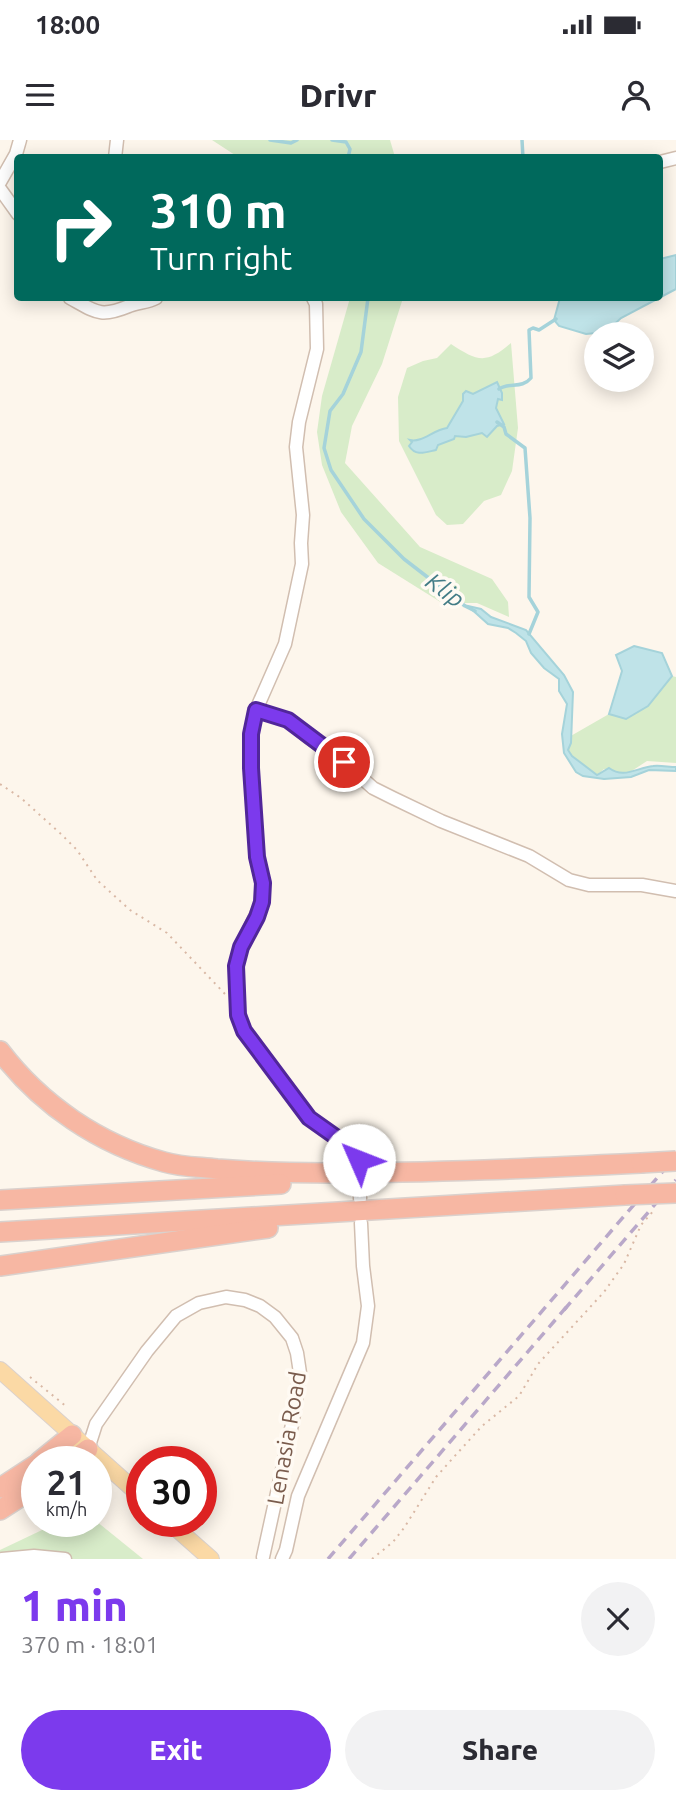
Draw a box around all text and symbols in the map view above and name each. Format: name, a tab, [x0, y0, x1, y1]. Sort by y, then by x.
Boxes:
text: 18:00	[35, 10, 100, 39]
icon: menu	[21, 76, 59, 114]
icon: person	[617, 76, 655, 114]
text: Drivr	[300, 77, 376, 113]
icon: right	[35, 182, 126, 273]
text: 310 m	[150, 182, 287, 237]
text: Turn right	[150, 240, 292, 276]
map controls	[584, 322, 654, 392]
button: layers	[584, 322, 654, 392]
water label: Klip	[421, 567, 469, 613]
pin	[314, 732, 374, 792]
icon: arrive	[325, 743, 363, 781]
position arrow	[322, 1123, 396, 1197]
street label: Lenasia Road	[262, 1369, 310, 1507]
speed limit sign: 30	[126, 1446, 217, 1537]
text: 21	[47, 1462, 86, 1502]
text: km/h	[46, 1499, 87, 1519]
text: 1 min	[21, 1582, 128, 1629]
button: close	[581, 1582, 655, 1656]
text: 370 m · 18:01	[21, 1632, 159, 1657]
button: Exit	[21, 1710, 331, 1790]
button: Share	[345, 1710, 655, 1790]

